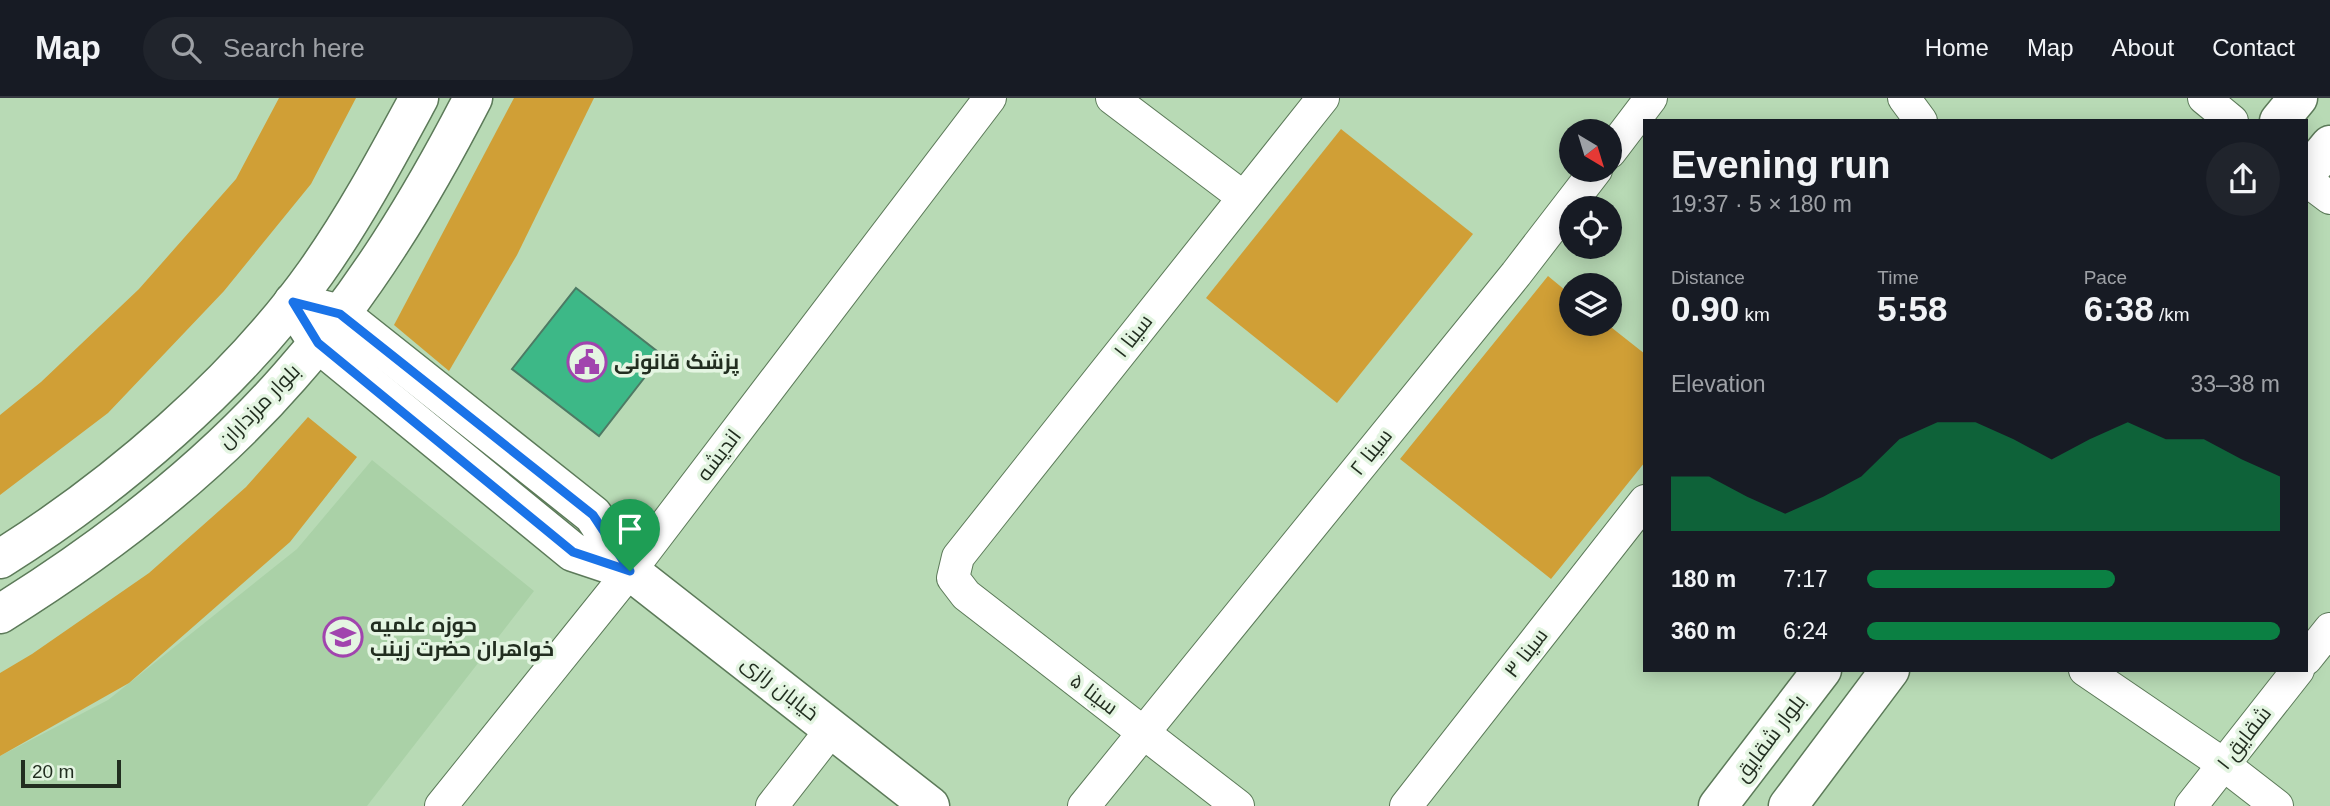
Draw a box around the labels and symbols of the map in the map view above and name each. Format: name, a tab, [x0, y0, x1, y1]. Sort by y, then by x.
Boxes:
north arrow	[1559, 119, 1622, 182]
street label: سینا ۱	[1109, 310, 1157, 362]
public building icon: پزشک قانونی	[566, 341, 608, 383]
place label: پزشک قانونی	[614, 350, 739, 377]
street label: بلوار مرزداران	[213, 359, 306, 454]
street label: اندیشه	[692, 424, 745, 485]
street label: سینا ۲	[1345, 424, 1396, 479]
pin	[600, 499, 660, 571]
place label: حوزه علمیه خواهران حضرت زینب	[370, 613, 554, 662]
school or university icon: حوزه علمیه خواهران حضرت زینب	[322, 616, 364, 658]
street label: سینا ۳	[1499, 624, 1552, 682]
street label: خیابان رازی	[736, 650, 823, 726]
street label: سینا ۵	[1066, 668, 1122, 719]
street label: بلوار شقایق	[1730, 690, 1811, 787]
street label: شقایق ۱	[2212, 702, 2277, 775]
scale bar	[21, 757, 121, 789]

